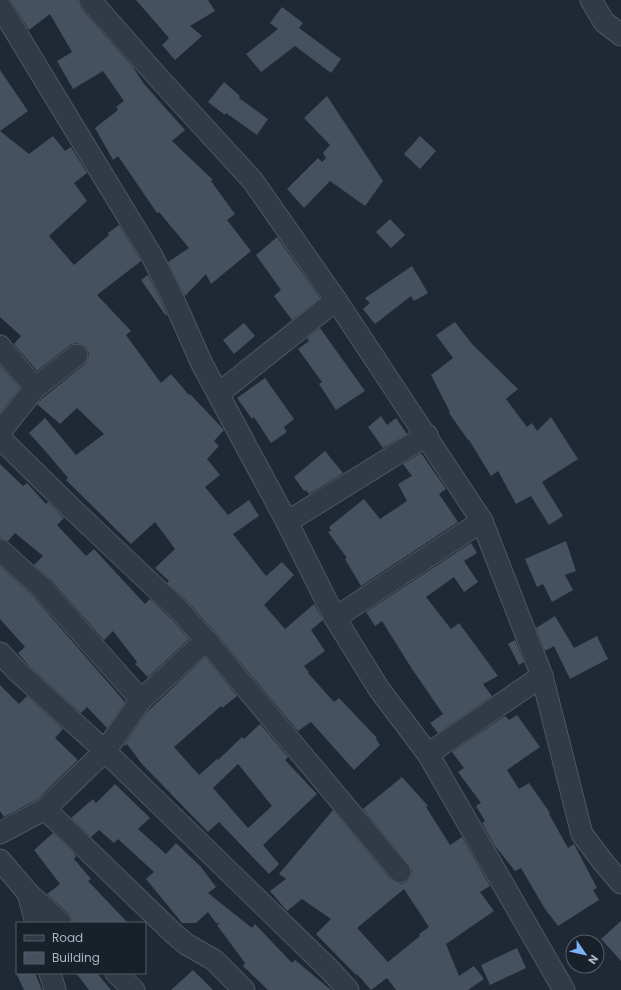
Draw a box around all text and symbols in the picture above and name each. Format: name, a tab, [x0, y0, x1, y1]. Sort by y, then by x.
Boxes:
legend	[16, 922, 146, 974]
text: Road	[52, 929, 83, 946]
north arrow	[565, 934, 605, 974]
text: Building	[52, 949, 100, 966]
text: N	[584, 952, 602, 967]

